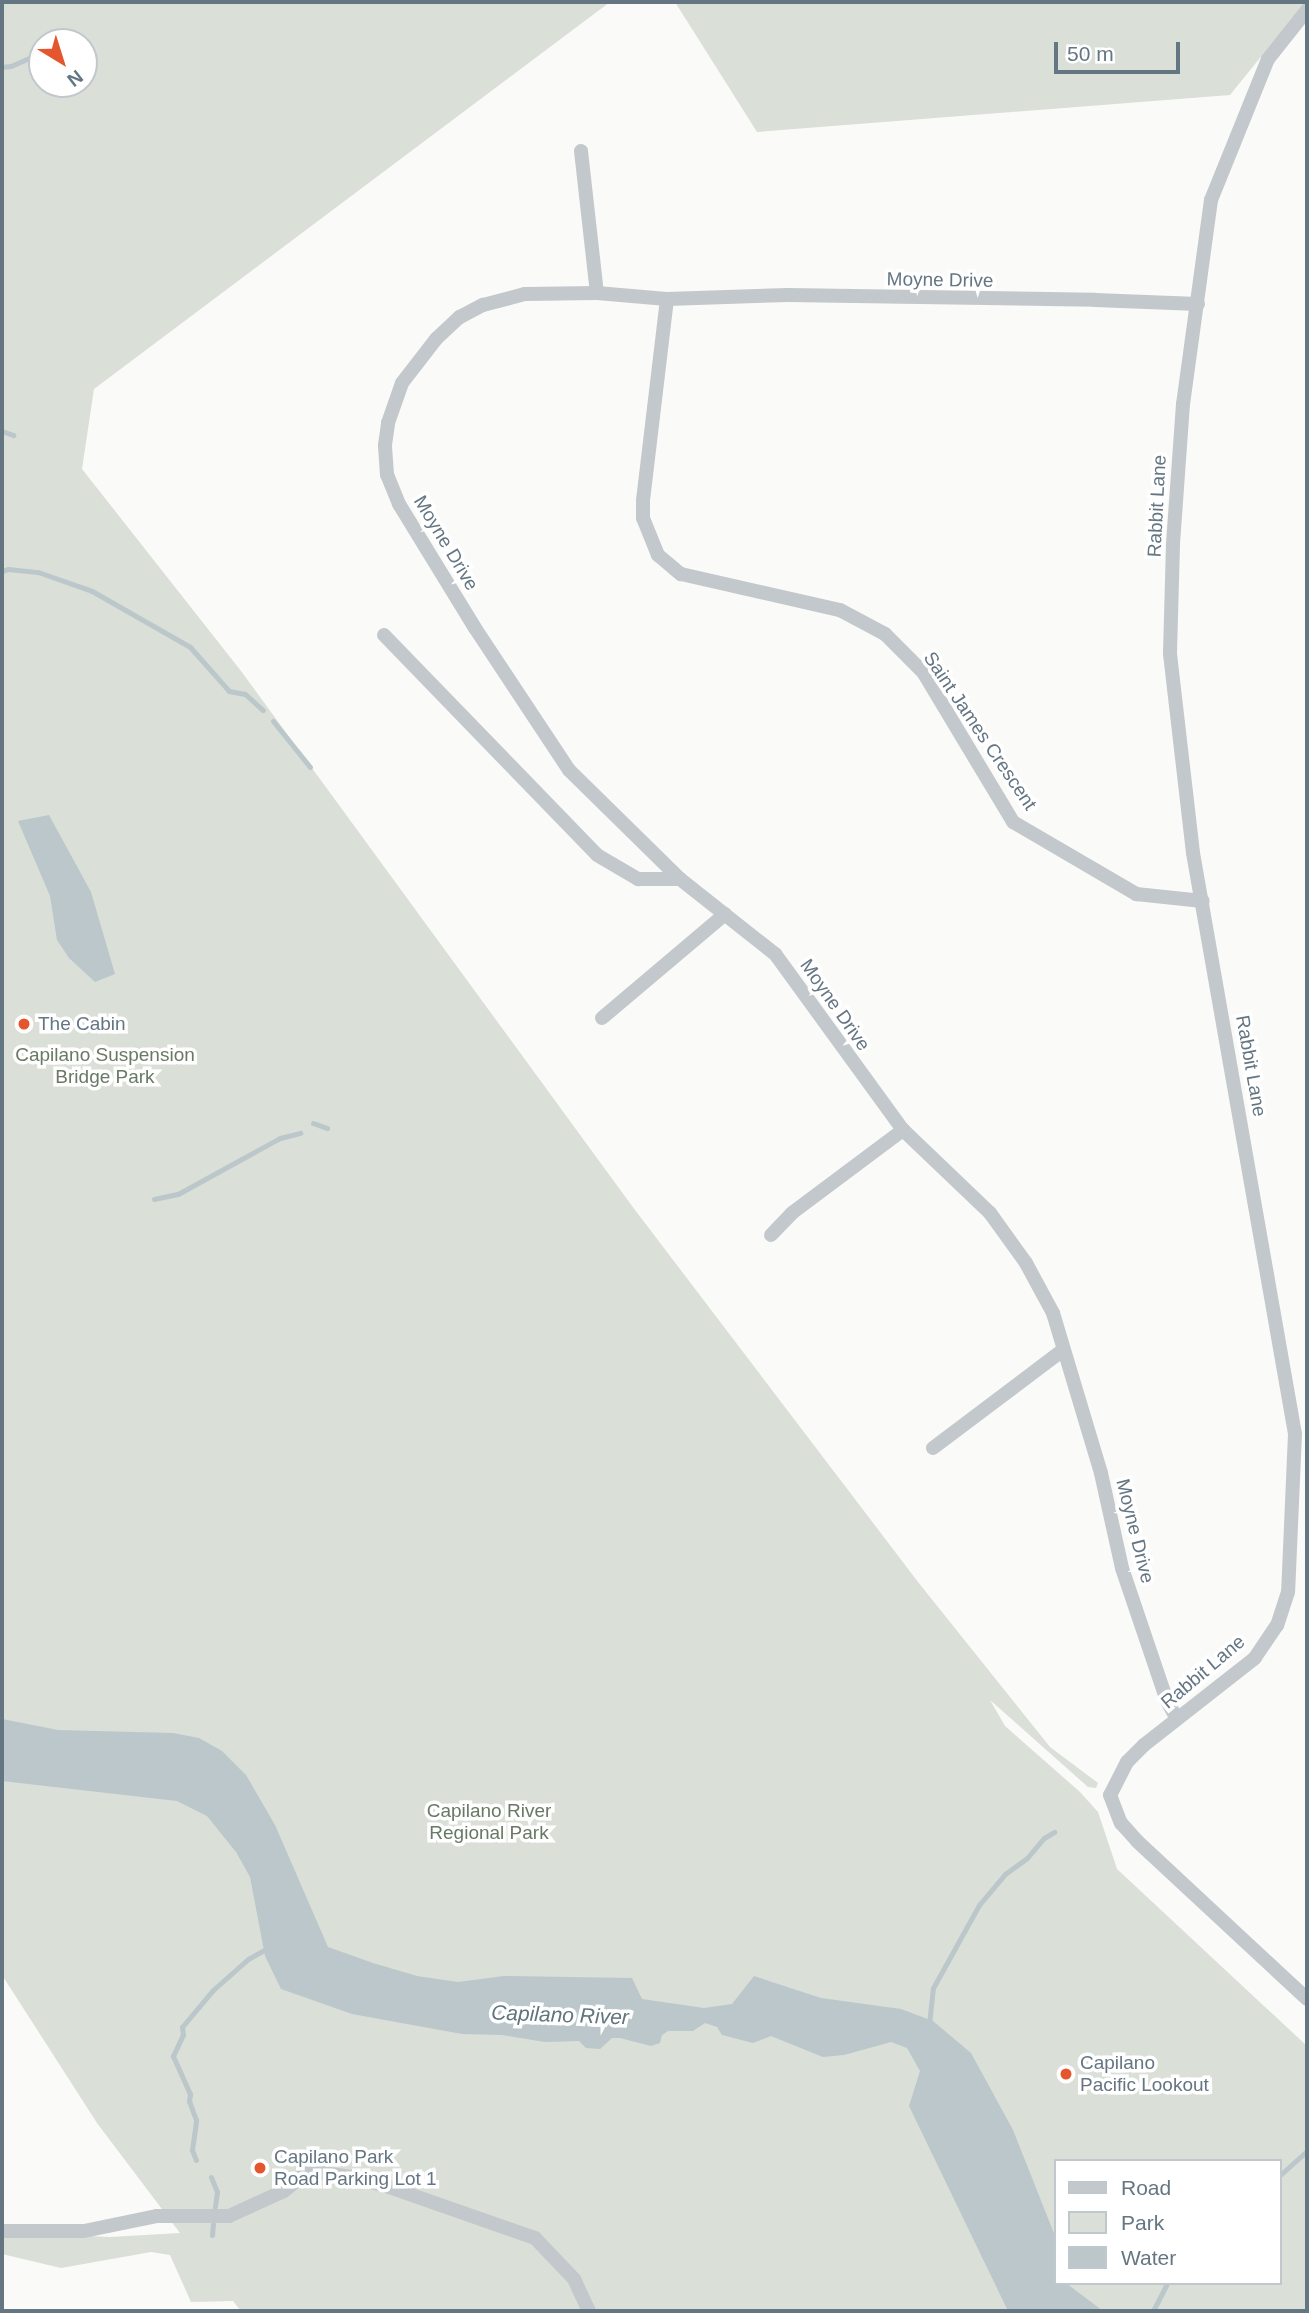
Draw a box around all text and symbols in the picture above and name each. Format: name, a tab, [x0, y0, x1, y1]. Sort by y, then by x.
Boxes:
north arrow	[28, 28, 98, 98]
scale bar	[1057, 28, 1183, 72]
text: 50 m	[1067, 42, 1114, 65]
text: N	[63, 66, 87, 91]
street label: Moyne Drive	[886, 268, 994, 292]
street label: Rabbit Lane	[1143, 454, 1171, 558]
street label: Moyne Drive	[409, 491, 483, 595]
street label: Saint James Crescent	[919, 648, 1041, 814]
street label: Moyne Drive	[795, 955, 875, 1055]
place label: The Cabin	[38, 1013, 126, 1035]
street label: Rabbit Lane	[1231, 1014, 1271, 1118]
marker: The Cabin	[16, 1016, 32, 1032]
park label: Capilano Suspension Bridge Park	[15, 1044, 195, 1088]
street label: Moyne Drive	[1111, 1477, 1159, 1585]
street label: Rabbit Lane	[1156, 1630, 1250, 1714]
park label: Capilano River Regional Park	[427, 1800, 551, 1844]
water label: Capilano River	[491, 2000, 629, 2030]
place label: Capilano Pacific Lookout	[1080, 2052, 1209, 2096]
marker: Capilano Pacific Lookout	[1058, 2066, 1074, 2082]
place label: Capilano Park Road Parking Lot 1	[274, 2146, 437, 2190]
legend	[1054, 2159, 1281, 2285]
marker: Capilano Park Road Parking Lot 1	[252, 2160, 268, 2176]
text: Road	[1121, 2176, 1171, 2199]
text: Park	[1121, 2211, 1164, 2234]
text: Water	[1121, 2246, 1176, 2269]

